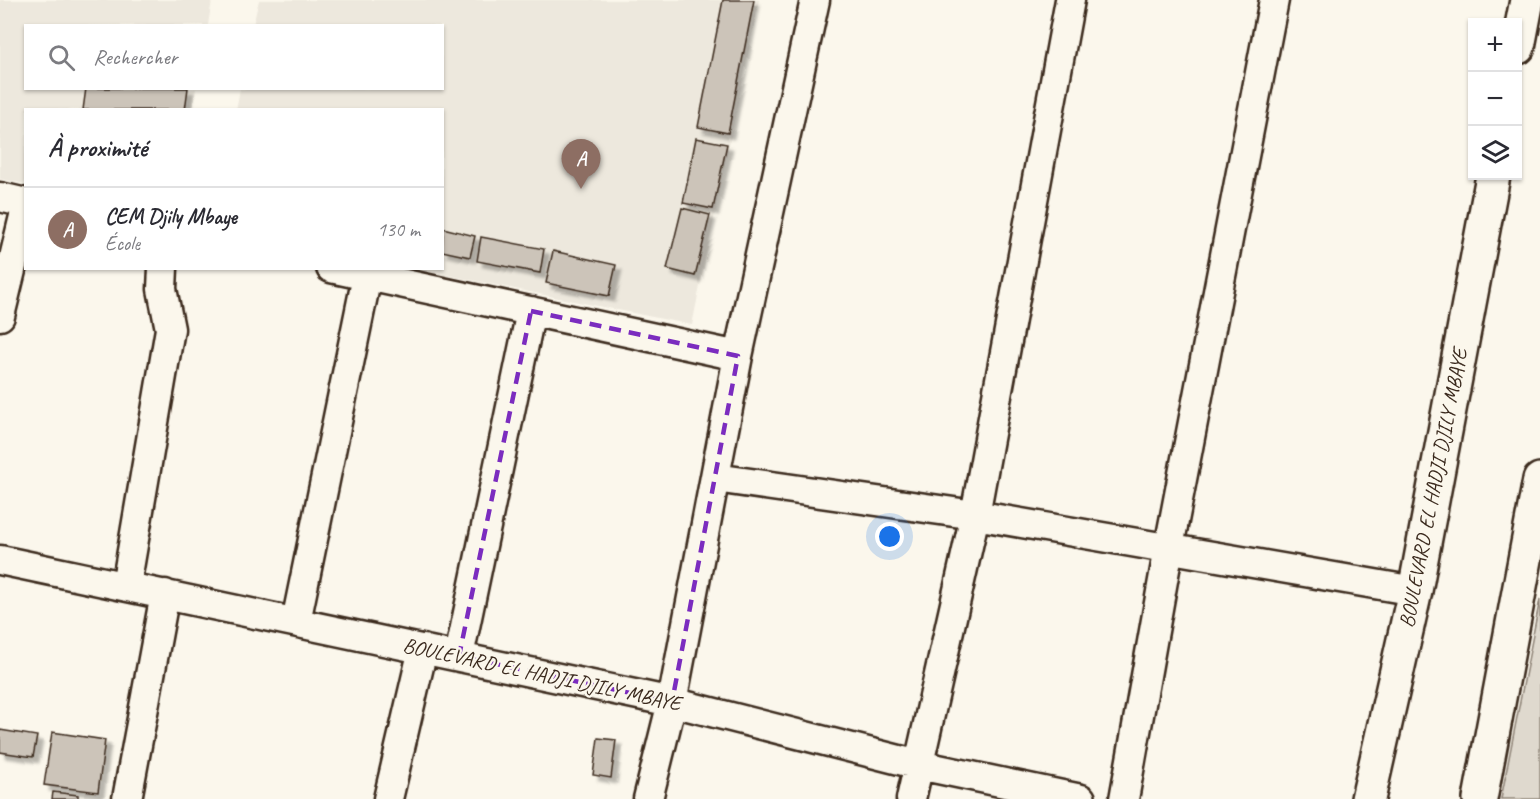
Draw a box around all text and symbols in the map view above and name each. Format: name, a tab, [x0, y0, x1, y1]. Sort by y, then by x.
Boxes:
map controls	[1468, 18, 1522, 180]
button: +	[1468, 18, 1522, 72]
search box	[24, 24, 444, 90]
icon: search	[45, 41, 78, 74]
text: Rechercher	[93, 43, 177, 71]
button: −	[1468, 72, 1522, 126]
button: layers	[1468, 126, 1522, 180]
text: À proximité	[48, 131, 147, 164]
pin: A	[562, 140, 600, 189]
text: CEM Djily Mbaye	[105, 203, 237, 231]
text: A	[62, 217, 73, 242]
text: 130 m	[377, 217, 420, 242]
text: École	[105, 231, 140, 256]
street label: BOULEVARD EL HADJI DJILY MBAYE	[1393, 344, 1473, 630]
your location	[875, 522, 904, 551]
street label: BOULEVARD EL HADJI DJILY MBAYE	[401, 632, 686, 717]

